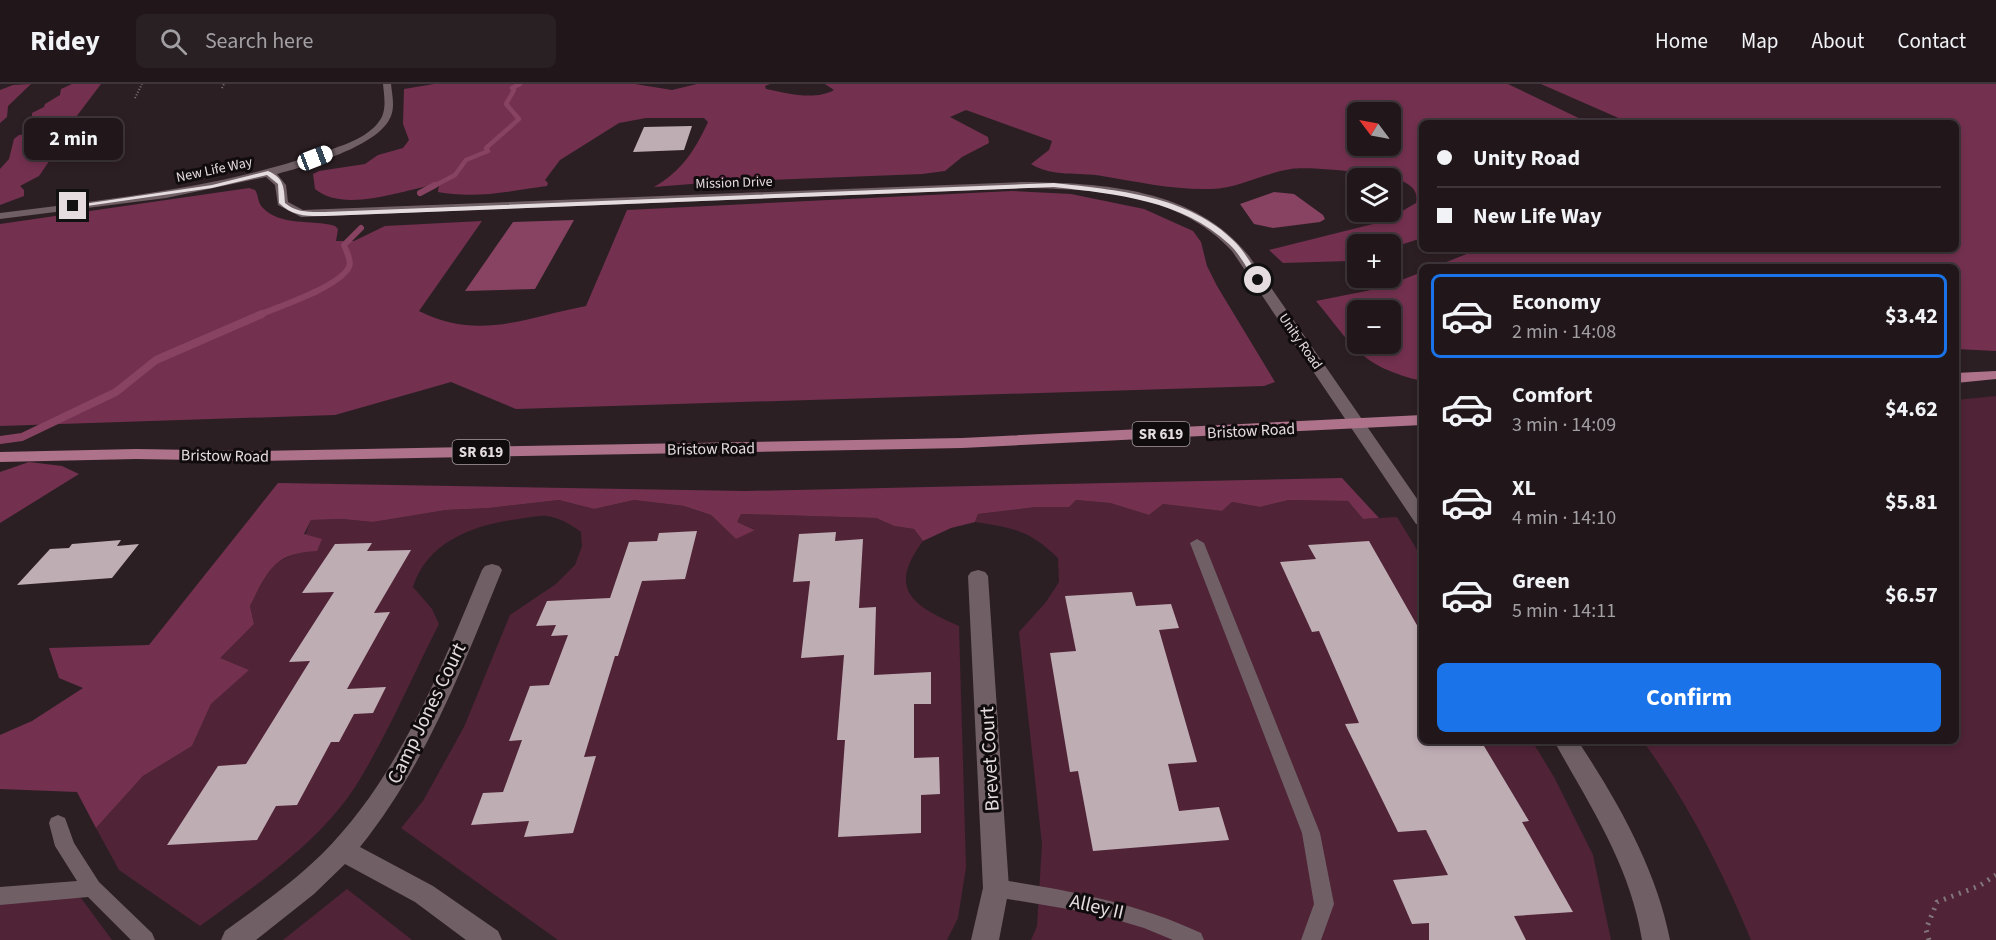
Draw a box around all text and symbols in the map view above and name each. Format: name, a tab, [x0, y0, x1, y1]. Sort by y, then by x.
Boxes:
search box	[136, 14, 556, 68]
text: Ridey	[30, 21, 100, 61]
icon: search	[157, 25, 190, 58]
text: Search here	[205, 25, 313, 57]
text: Home	[1655, 26, 1708, 56]
text: Map	[1741, 26, 1779, 56]
text: About	[1812, 26, 1864, 56]
text: Contact	[1897, 26, 1966, 56]
north arrow	[1347, 102, 1401, 156]
map controls	[1347, 102, 1401, 354]
callout: 2 min	[23, 119, 122, 161]
text: 2 min	[49, 125, 98, 153]
text: Unity Road	[1473, 142, 1580, 174]
car	[295, 143, 335, 173]
street label: New Life Way	[174, 152, 255, 188]
button: layers	[1347, 168, 1401, 222]
street label: Mission Drive	[695, 172, 773, 194]
route end	[59, 192, 86, 219]
text: New Life Way	[1473, 200, 1602, 232]
button: +	[1347, 234, 1401, 288]
route start	[1244, 266, 1271, 293]
text: Economy	[1512, 286, 1601, 318]
icon: car	[1440, 289, 1494, 343]
button: −	[1347, 300, 1401, 354]
text: $3.42	[1885, 300, 1938, 332]
street label: Unity Road	[1274, 310, 1327, 374]
text: 2 min · 14:08	[1512, 318, 1616, 346]
text: Comfort	[1512, 379, 1593, 411]
icon: car	[1440, 382, 1494, 436]
text: $4.62	[1885, 393, 1938, 425]
text: 3 min · 14:09	[1512, 411, 1616, 439]
street label: Bristow Road	[1206, 418, 1296, 444]
road number: SR 619	[1132, 422, 1190, 446]
street label: Bristow Road	[667, 437, 755, 461]
road number: SR 619	[452, 440, 510, 464]
street label: Bristow Road	[181, 444, 269, 468]
text: XL	[1512, 472, 1536, 504]
icon: car	[1440, 475, 1494, 529]
text: $5.81	[1885, 486, 1938, 518]
text: 4 min · 14:10	[1512, 504, 1616, 532]
text: Green	[1512, 565, 1570, 597]
icon: car	[1440, 568, 1494, 622]
text: $6.57	[1885, 579, 1938, 611]
text: 5 min · 14:11	[1512, 597, 1616, 625]
street label: Camp Jones Court	[381, 638, 473, 789]
button: Confirm	[1437, 663, 1941, 732]
street label: Brevet Court	[973, 706, 1007, 812]
street label: Alley II	[1067, 887, 1127, 927]

